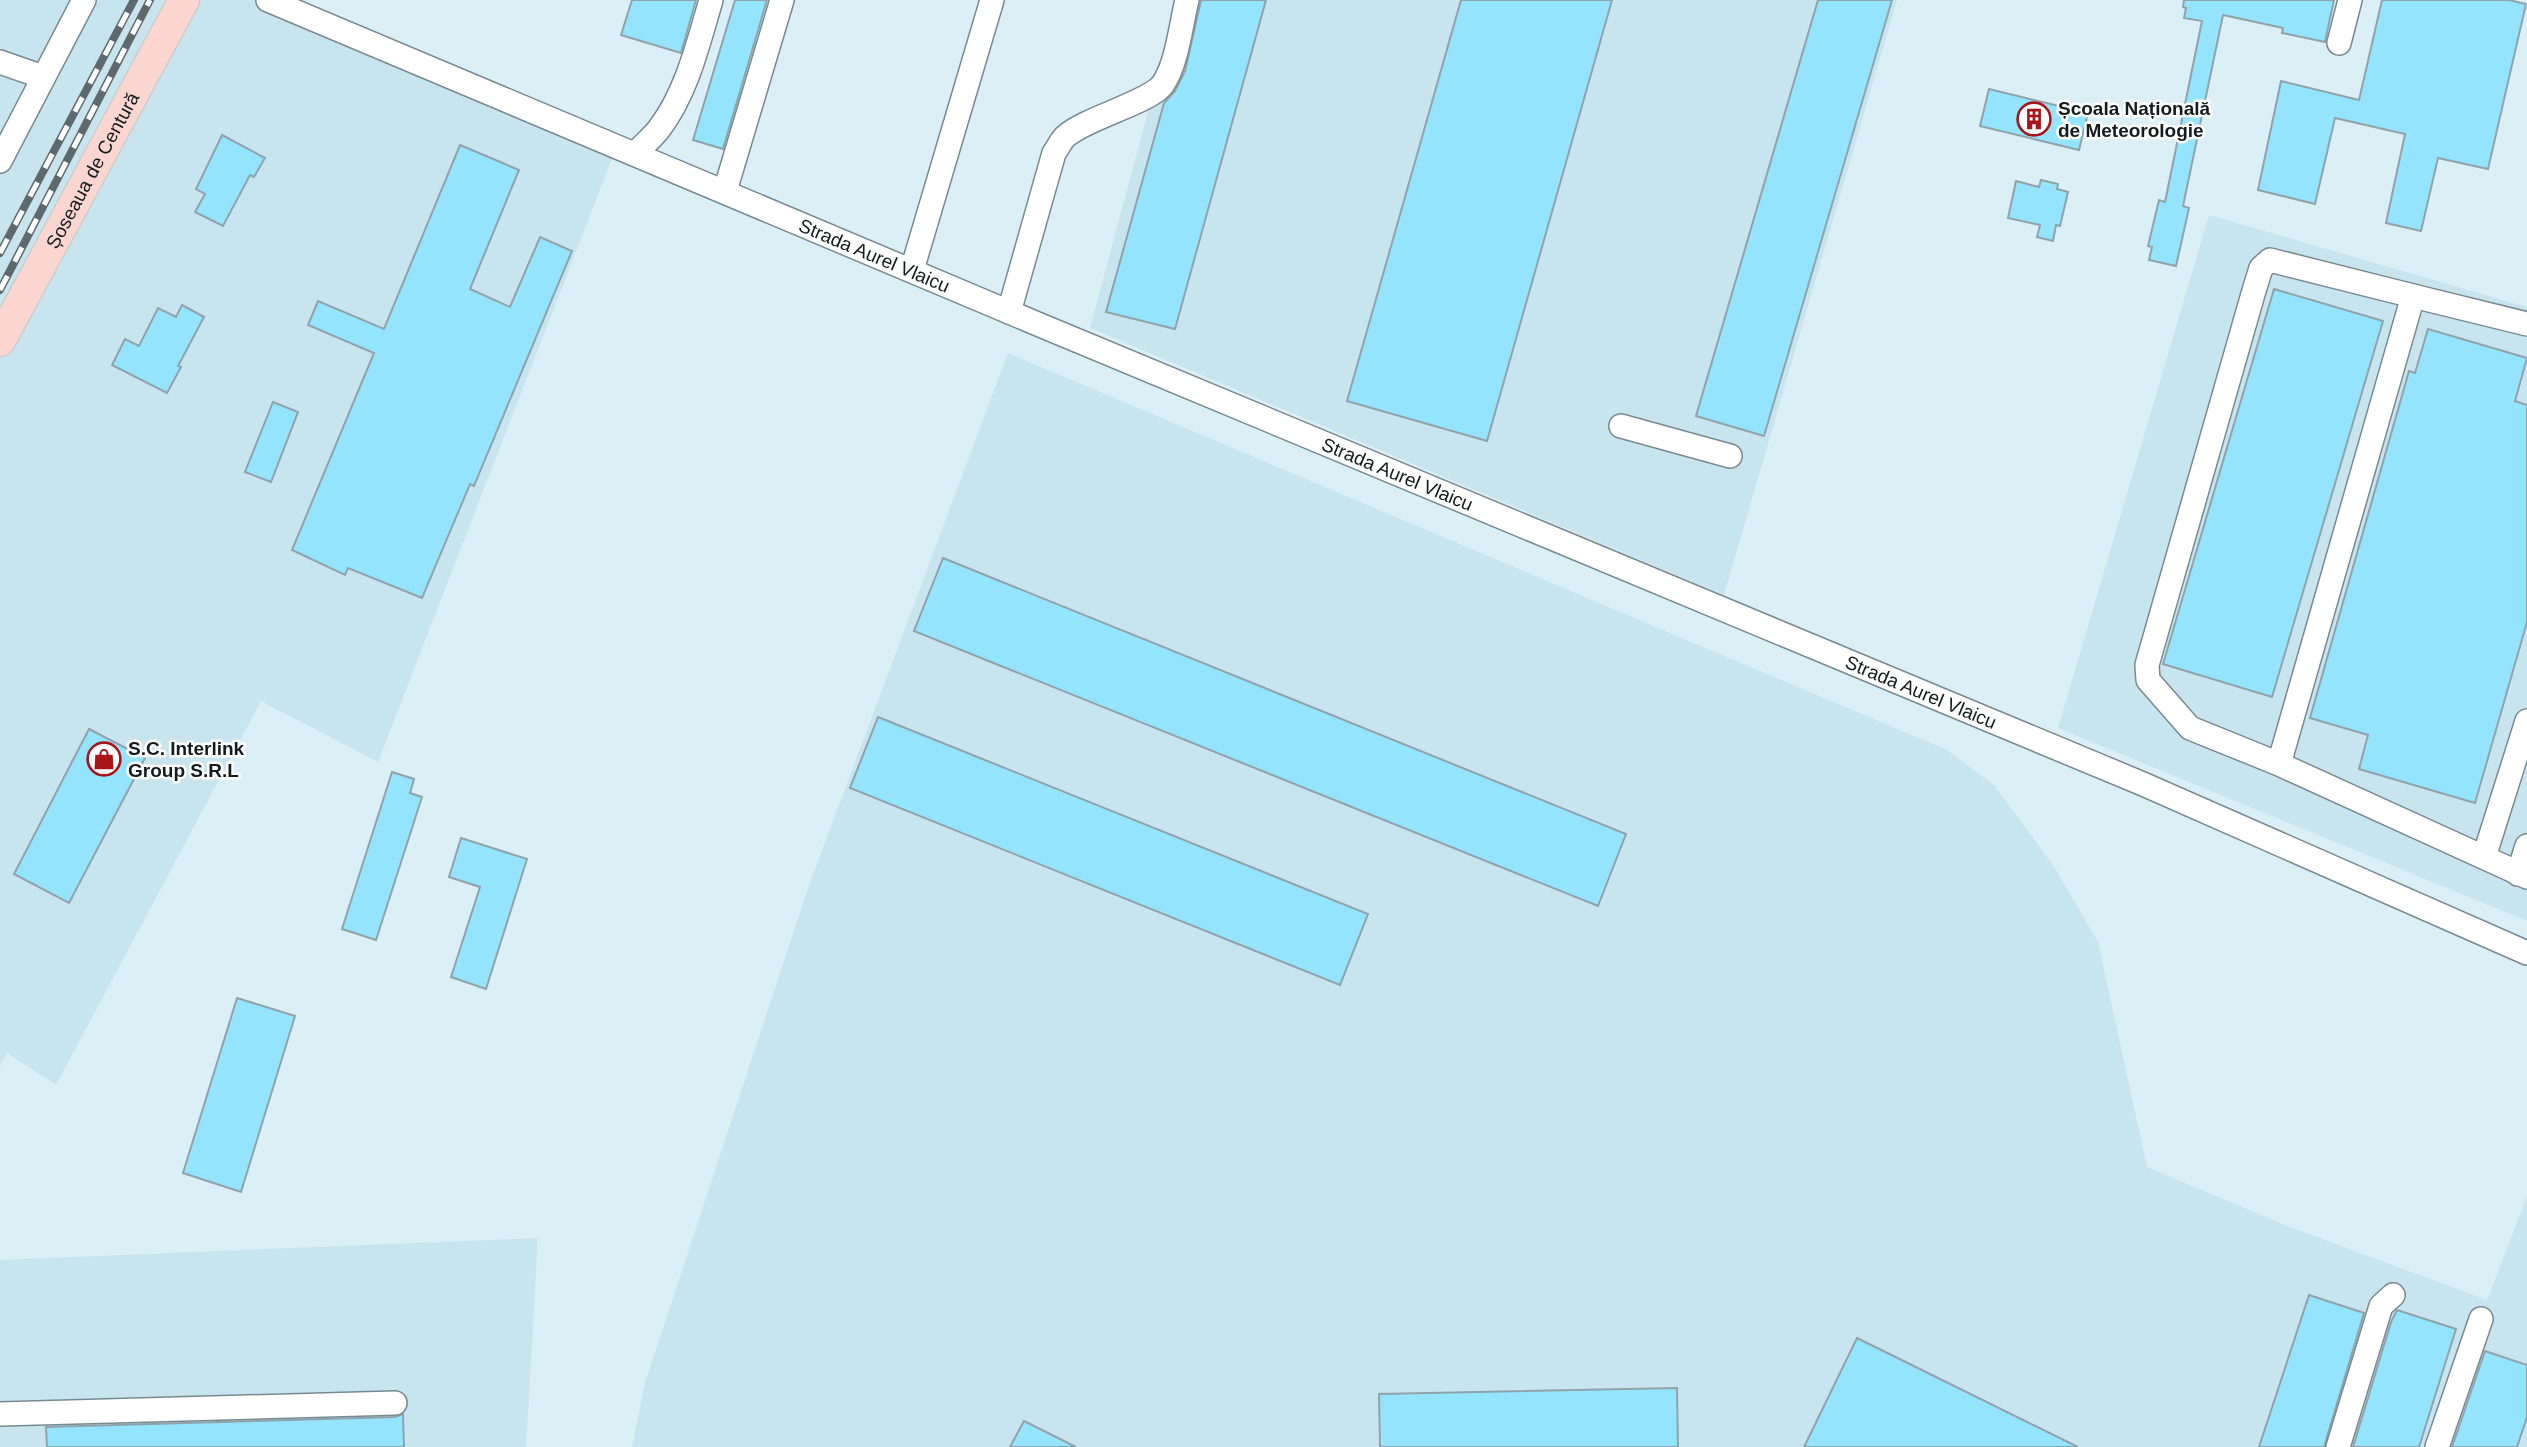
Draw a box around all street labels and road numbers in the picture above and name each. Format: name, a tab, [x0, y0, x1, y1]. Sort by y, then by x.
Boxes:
street label: Șoseaua de Centură	[41, 88, 143, 252]
street label: Strada Aurel Vlaicu	[796, 214, 953, 296]
street label: Strada Aurel Vlaicu	[1319, 433, 1476, 515]
street label: Strada Aurel Vlaicu	[1842, 651, 2000, 732]

